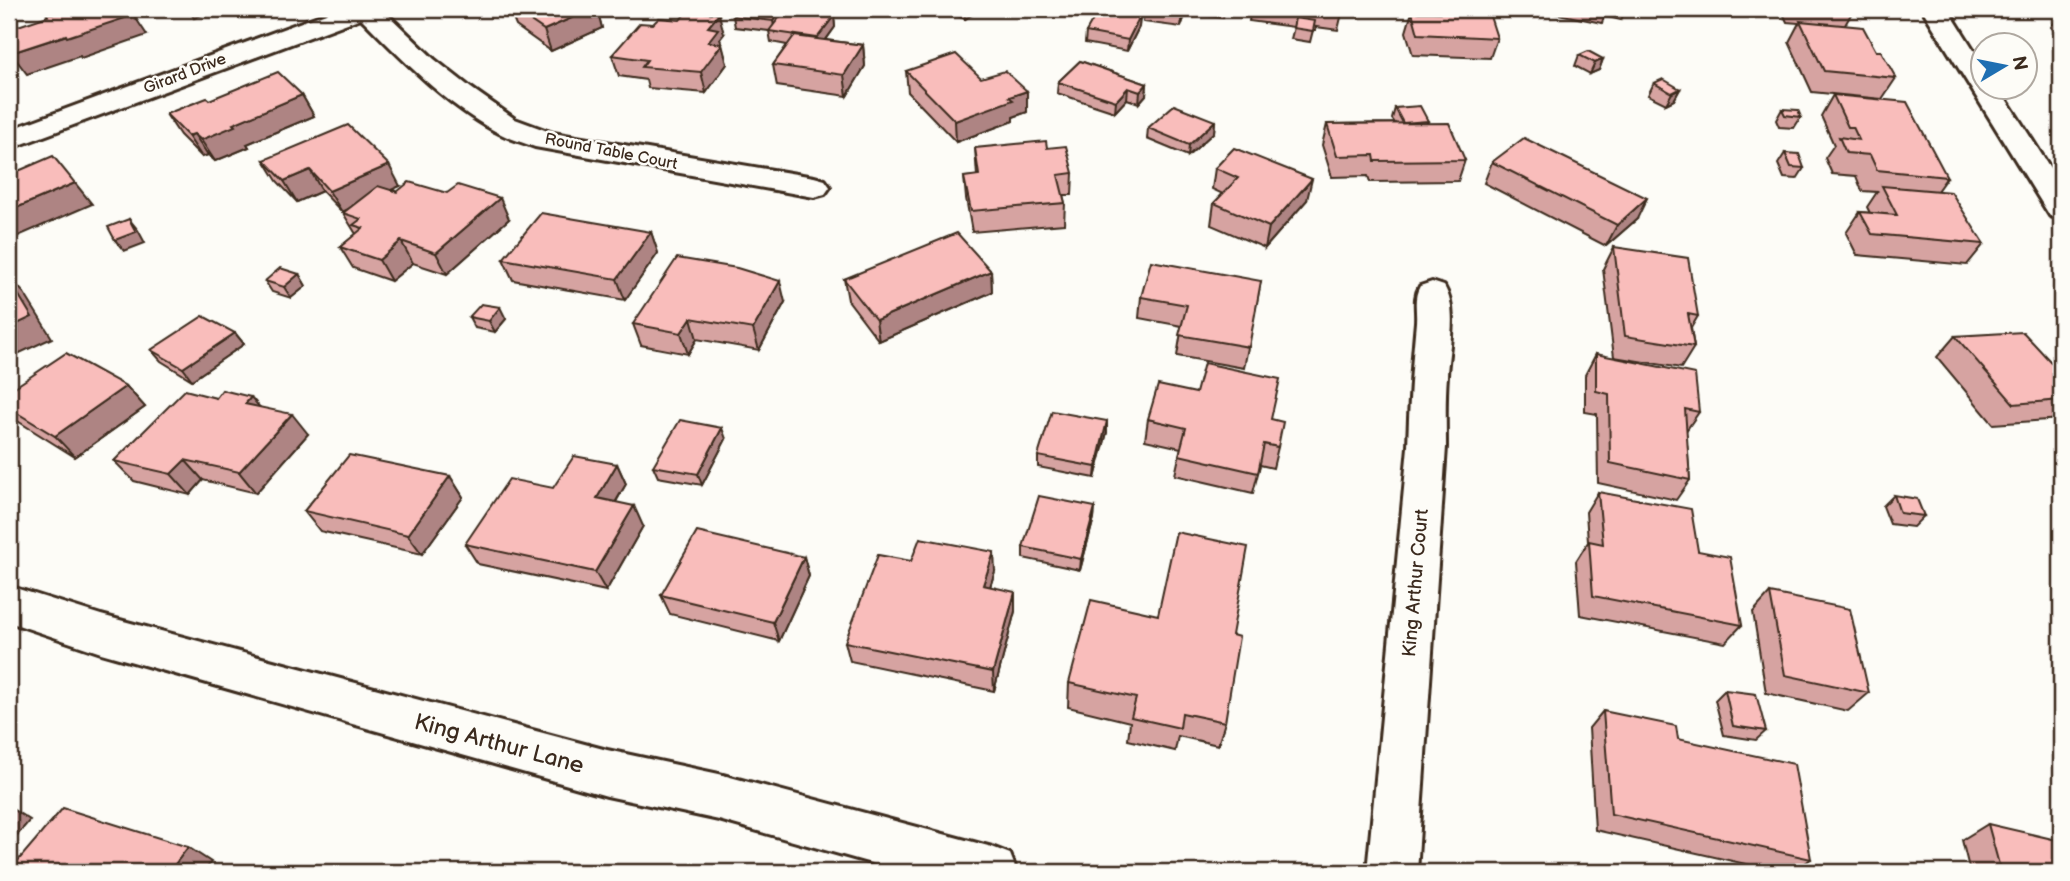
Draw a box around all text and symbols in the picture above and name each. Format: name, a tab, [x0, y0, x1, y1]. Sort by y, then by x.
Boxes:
north arrow	[1968, 32, 2038, 102]
street label: Girard Drive	[141, 49, 229, 98]
text: N	[2007, 54, 2032, 72]
street label: Round Table Court	[543, 130, 679, 174]
street label: King Arthur Court	[1398, 508, 1434, 658]
street label: King Arthur Lane	[411, 708, 587, 780]

